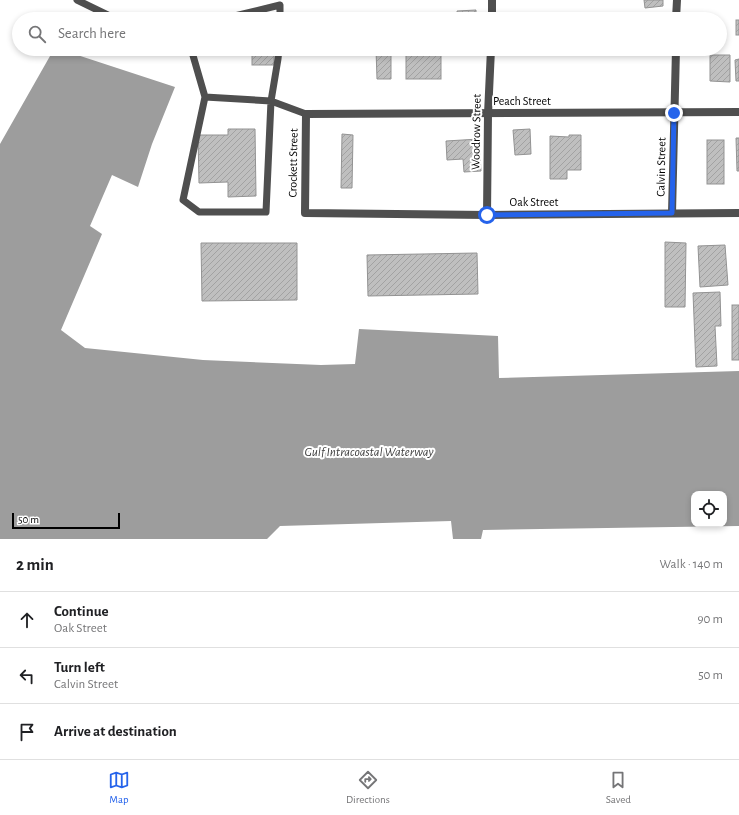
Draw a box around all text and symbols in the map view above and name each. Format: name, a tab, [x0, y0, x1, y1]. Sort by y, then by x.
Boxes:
search box	[12, 12, 727, 56]
icon: search	[26, 23, 48, 45]
text: Search here	[58, 26, 126, 41]
street label: Woodrow Street	[469, 94, 483, 170]
street label: Peach Street	[493, 95, 551, 107]
route end	[665, 104, 683, 122]
street label: Crockett Street	[286, 128, 300, 198]
street label: Calvin Street	[654, 137, 668, 197]
street label: Oak Street	[510, 196, 559, 208]
route start	[478, 206, 496, 224]
water label: Gulf Intracoastal Waterway	[304, 446, 434, 459]
map controls	[691, 491, 727, 527]
button: locate	[691, 491, 727, 527]
scale bar	[12, 511, 120, 530]
text: 50 m	[18, 514, 39, 525]
text: 2 min	[16, 556, 54, 573]
text: Walk · 140 m	[660, 558, 723, 571]
text: Continue	[54, 604, 109, 619]
icon: ahead	[16, 609, 38, 631]
text: 90 m	[697, 613, 723, 626]
text: Oak Street	[54, 622, 107, 635]
text: Turn left	[54, 660, 105, 675]
icon: left	[16, 665, 38, 687]
text: 50 m	[698, 669, 723, 682]
text: Calvin Street	[54, 678, 118, 691]
icon: arrive	[16, 721, 38, 743]
text: Arrive at destination	[54, 724, 177, 739]
tab: Map	[108, 769, 130, 806]
tab: Directions	[346, 769, 390, 806]
tab: Saved	[606, 769, 631, 806]

